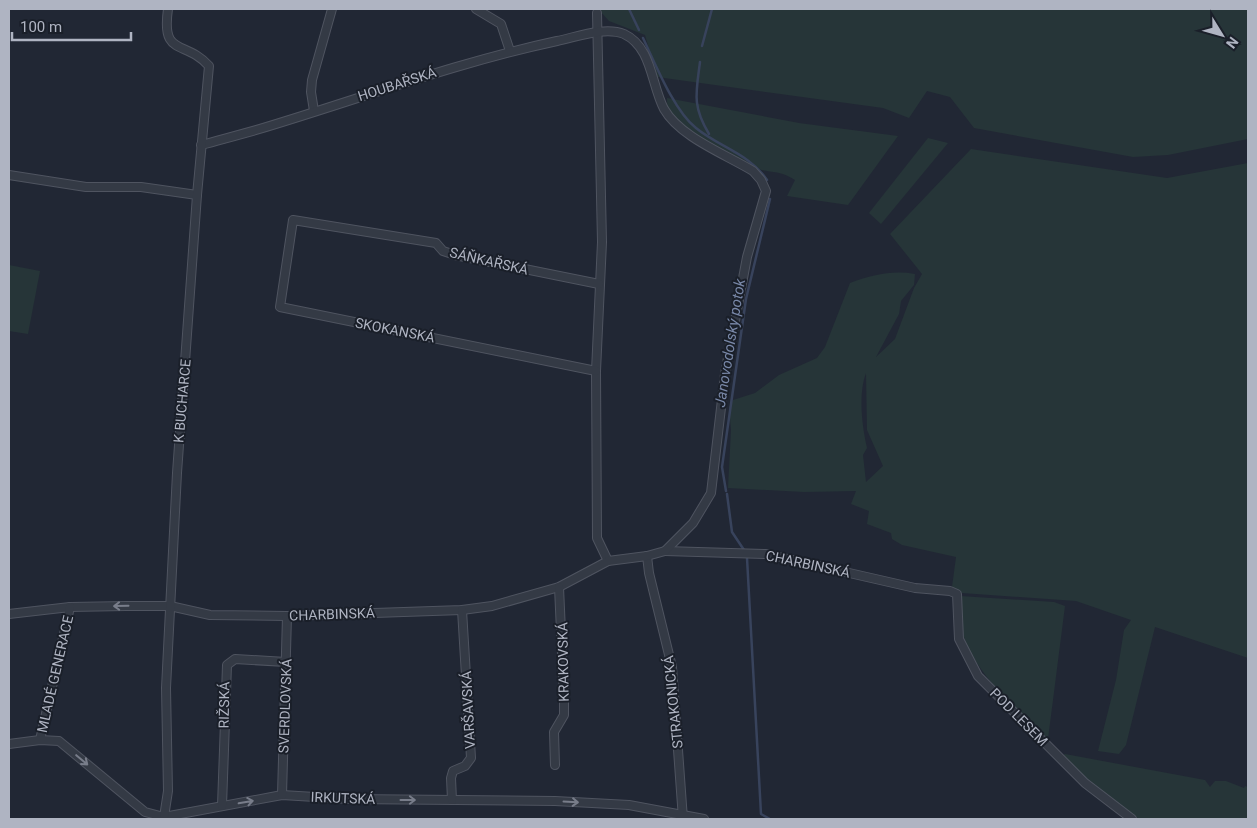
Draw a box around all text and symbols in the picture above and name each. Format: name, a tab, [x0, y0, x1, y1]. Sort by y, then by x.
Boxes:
scale bar	[12, 10, 131, 42]
north arrow	[1197, 10, 1247, 60]
text: 100 m	[20, 18, 62, 36]
text: N	[1223, 34, 1242, 52]
street label: HOUBAŘSKÁ	[356, 63, 438, 104]
street label: SÁŇKAŘSKÁ	[448, 243, 530, 278]
water label: Janovodolský potok	[711, 277, 749, 408]
street label: SKOKANSKÁ	[354, 313, 436, 346]
street label: K BUCHARCE	[170, 358, 194, 444]
street label: CHARBINSKÁ	[764, 546, 852, 581]
one-way arrow	[114, 601, 130, 611]
street label: CHARBINSKÁ	[289, 604, 375, 623]
street label: MLADÉ GENERACE	[33, 614, 76, 734]
street label: KRAKOVSKÁ	[553, 622, 572, 702]
street label: STRAKONICKÁ	[659, 655, 686, 749]
street label: SVERDLOVSKÁ	[274, 658, 295, 754]
street label: VARŠAVSKÁ	[457, 671, 478, 749]
street label: RIŽSKÁ	[215, 681, 232, 729]
street label: POD LESEM	[987, 685, 1051, 749]
one-way arrow	[75, 754, 88, 765]
street label: IRKUTSKÁ	[310, 788, 376, 807]
one-way arrow	[400, 795, 416, 805]
one-way arrow	[238, 797, 254, 806]
one-way arrow	[562, 797, 578, 806]

